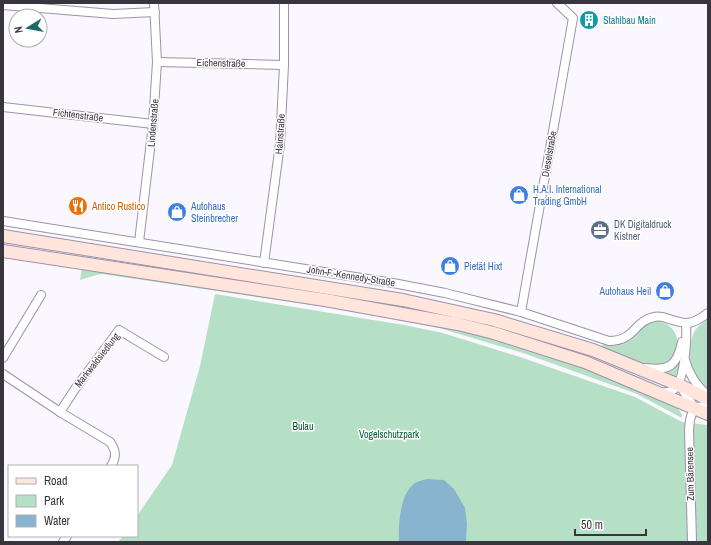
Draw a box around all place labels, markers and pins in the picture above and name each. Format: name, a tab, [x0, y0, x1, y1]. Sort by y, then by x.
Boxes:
building icon: Stahlbau Main	[578, 9, 600, 31]
place label: Stahlbau Main	[603, 14, 656, 27]
place label: H.A.I. International Trading GmbH	[533, 183, 602, 208]
shop icon: H.A.I. International Trading GmbH	[508, 184, 530, 206]
restaurant icon: Antico Rustico	[67, 195, 89, 217]
place label: Antico Rustico	[91, 200, 146, 213]
place label: Autohaus Steinbrecher	[190, 200, 238, 225]
shop icon: Autohaus Steinbrecher	[166, 201, 188, 223]
place label: DK Digitaldruck Kistner	[614, 218, 672, 243]
office icon: DK Digitaldruck Kistner	[589, 219, 611, 241]
shop icon: Pietät Hixt	[439, 255, 461, 277]
place label: Pietät Hixt	[464, 260, 503, 273]
shop icon: Autohaus Heil	[654, 280, 676, 302]
place label: Autohaus Heil	[598, 285, 651, 298]

